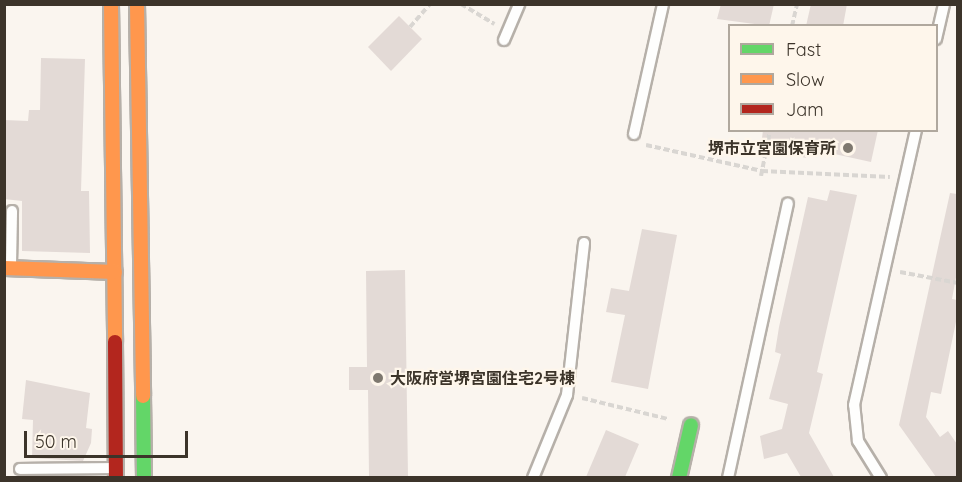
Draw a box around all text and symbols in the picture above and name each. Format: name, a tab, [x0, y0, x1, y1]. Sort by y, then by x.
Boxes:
legend	[728, 24, 938, 132]
text: Fast	[786, 38, 821, 61]
text: Slow	[786, 68, 824, 91]
text: Jam	[786, 98, 824, 121]
place label: 堺市立宮園保育所	[708, 138, 836, 158]
marker: 堺市立宮園保育所	[841, 141, 855, 155]
place label: 大阪府営堺宮園住宅2号棟	[390, 368, 575, 388]
marker: 大阪府営堺宮園住宅2号棟	[371, 371, 385, 385]
scale bar	[27, 419, 190, 457]
text: 50 m	[35, 430, 77, 453]

